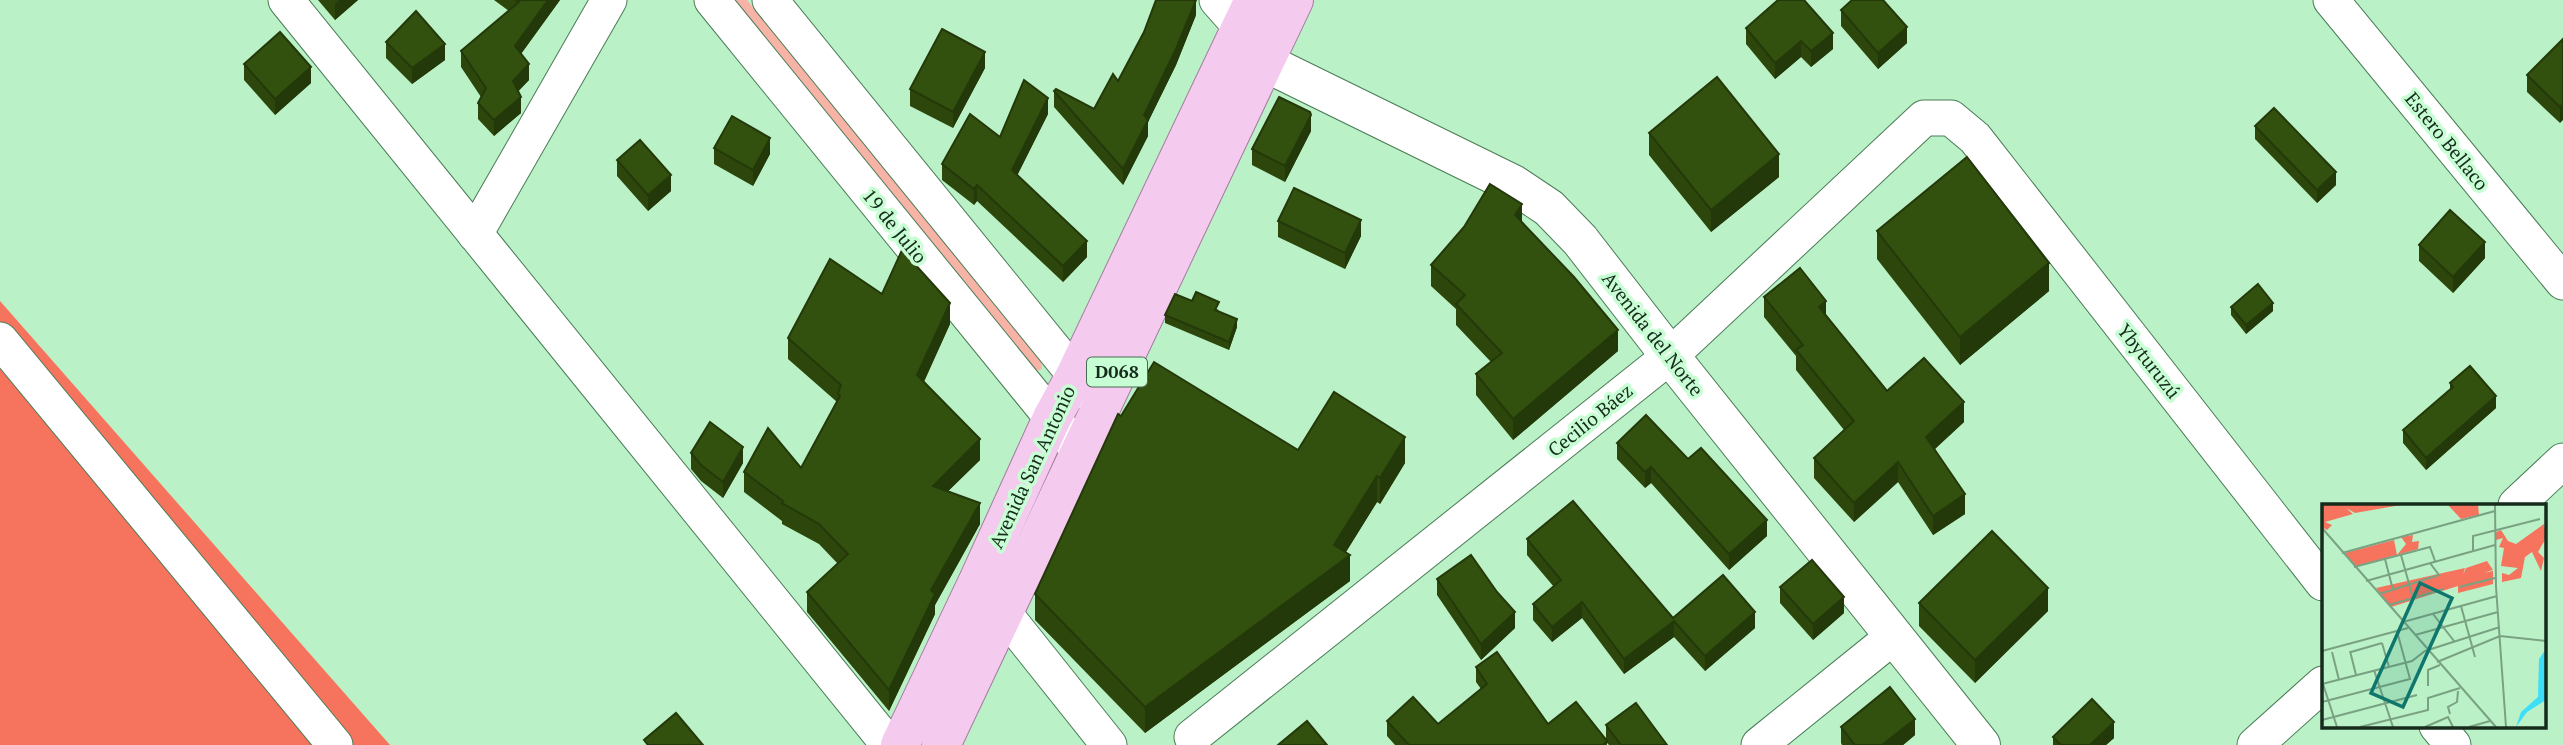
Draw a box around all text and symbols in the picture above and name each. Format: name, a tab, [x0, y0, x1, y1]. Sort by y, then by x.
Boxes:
street label: Estero Bellaco	[2400, 86, 2495, 195]
street label: 19 de Julio	[858, 183, 933, 268]
street label: Avenida del Norte	[1597, 267, 1710, 401]
street label: Ybyturuzú	[2112, 318, 2186, 403]
road number: D068	[1087, 358, 1147, 386]
street label: Cecilio Báez	[1542, 378, 1637, 462]
street label: Avenida San Antonio	[983, 381, 1080, 552]
inset map	[2322, 504, 2546, 728]

